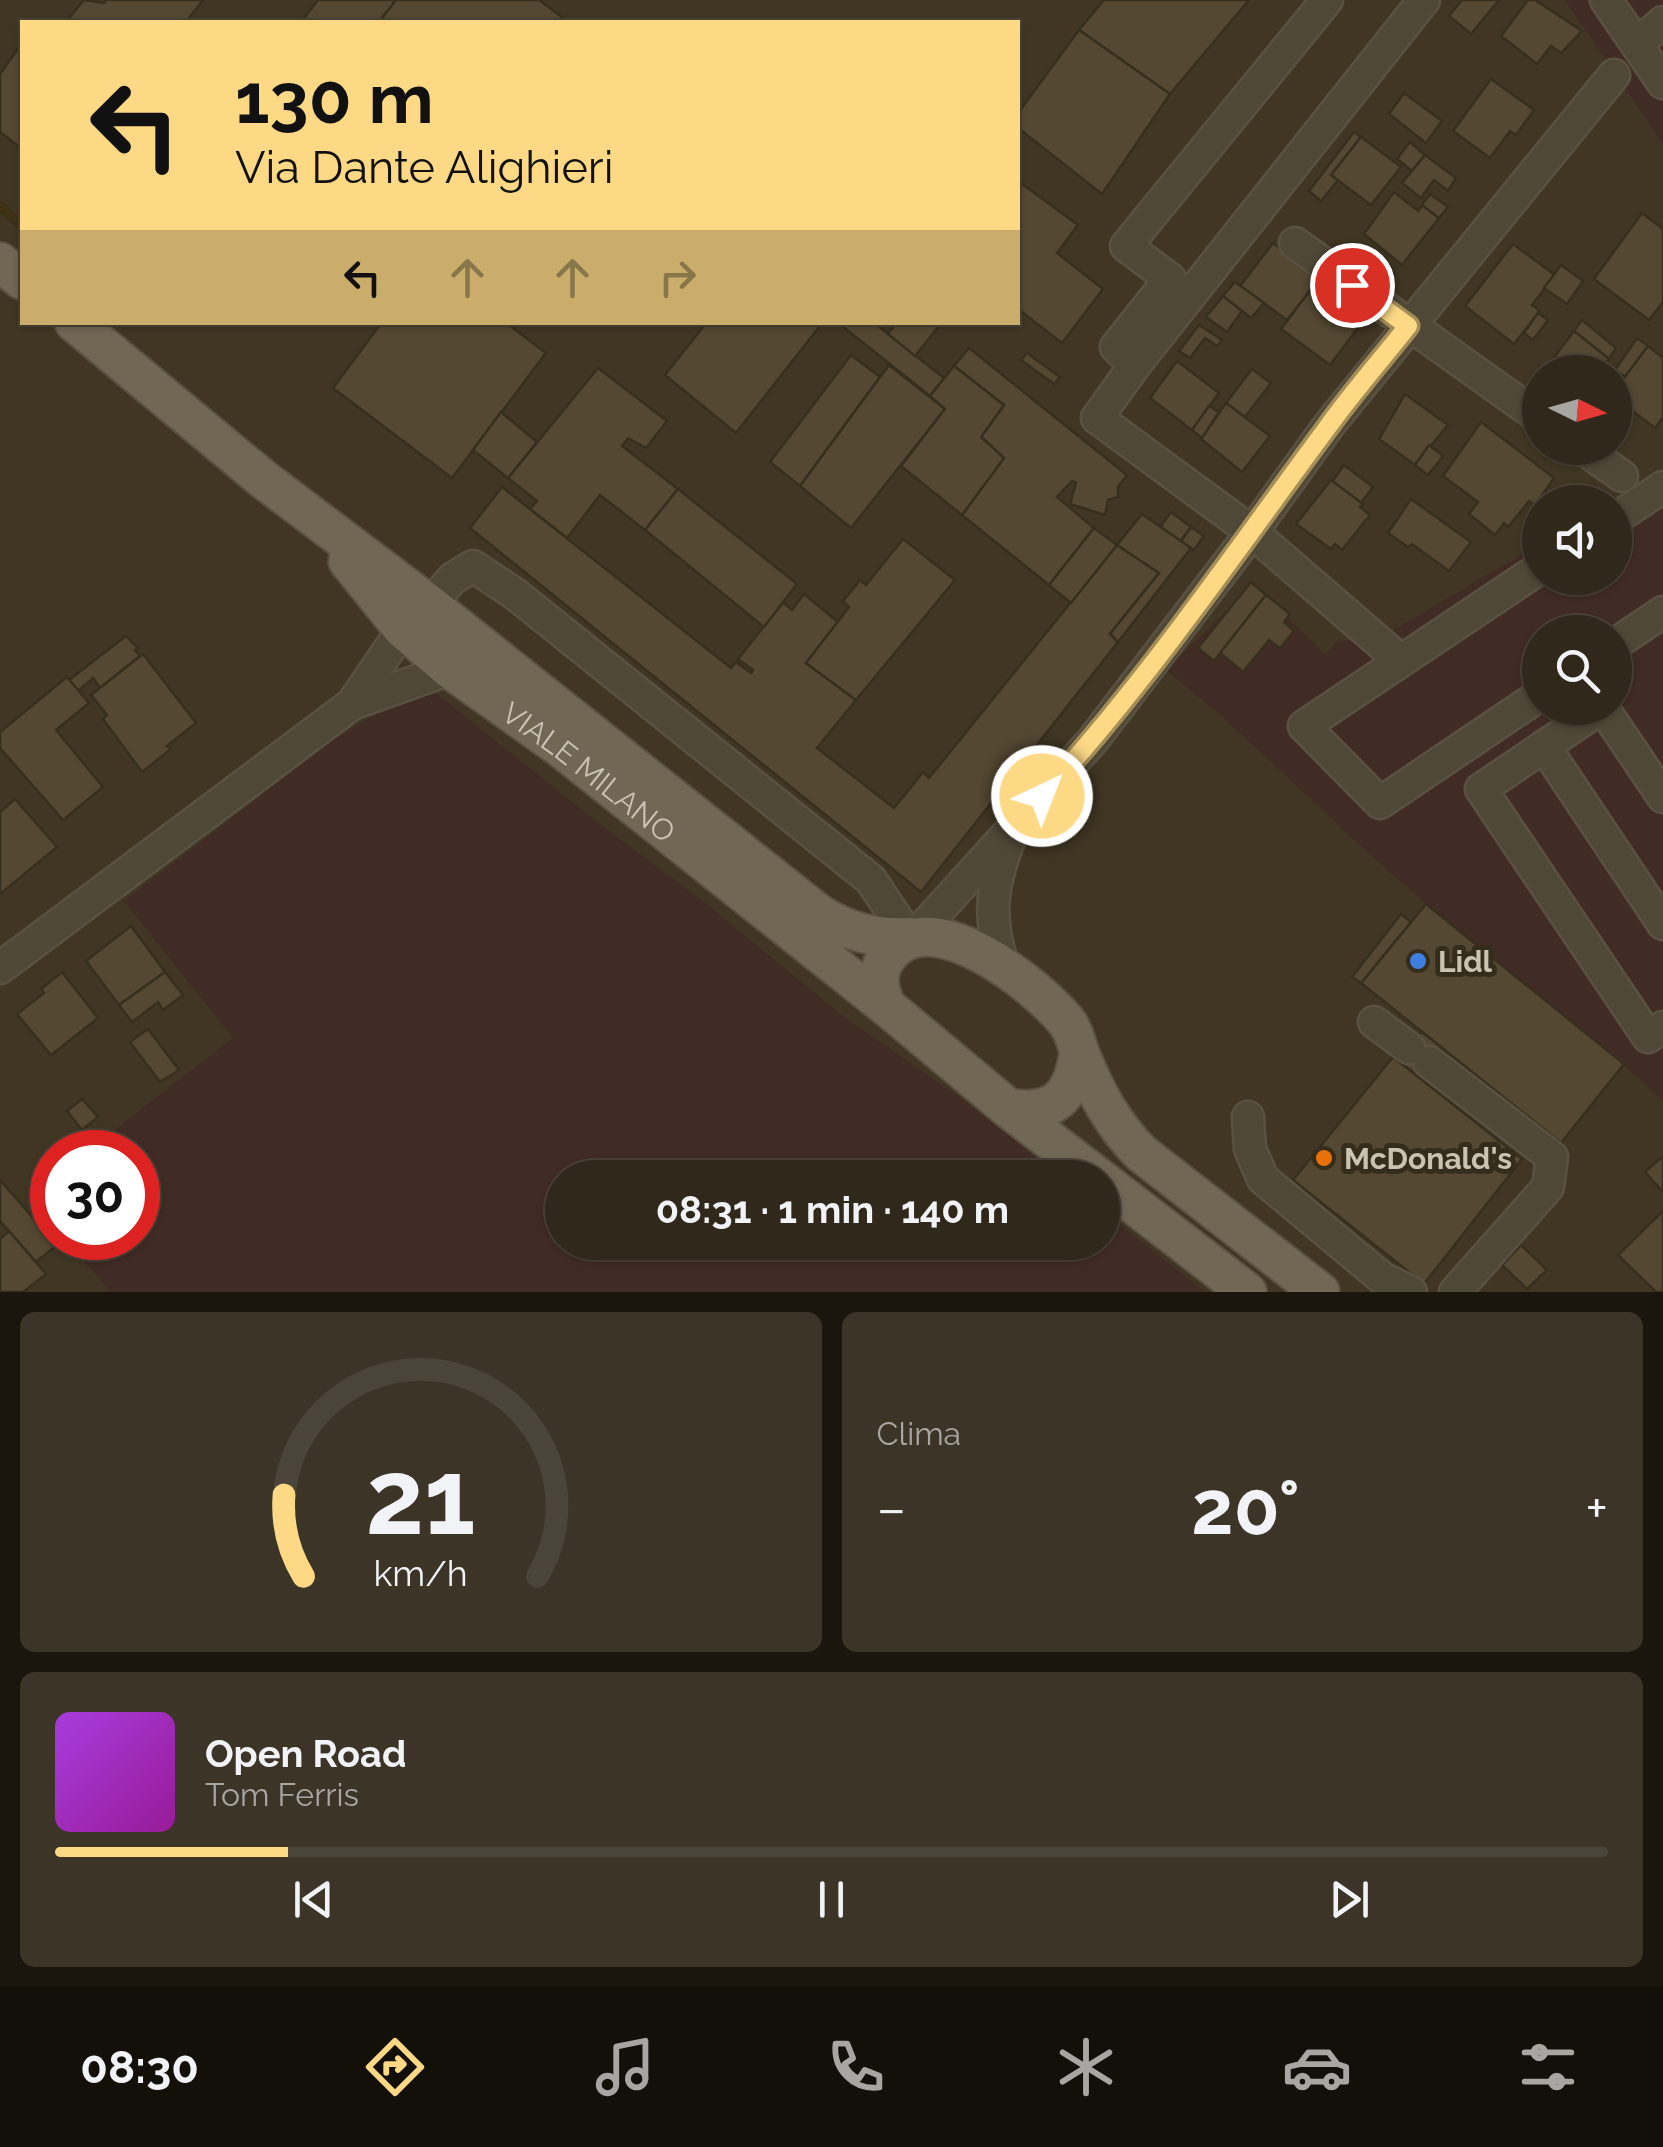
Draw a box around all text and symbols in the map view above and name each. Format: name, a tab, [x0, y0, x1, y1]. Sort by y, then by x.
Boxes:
text: 130 m	[235, 57, 434, 139]
icon: left	[70, 60, 200, 190]
text: Via Dante Alighieri	[235, 141, 613, 194]
pin	[1310, 243, 1395, 328]
icon: left	[335, 250, 390, 305]
icon: ahead	[440, 250, 495, 305]
icon: ahead	[545, 250, 600, 305]
icon: right	[650, 250, 705, 305]
icon: arrive	[1325, 258, 1380, 313]
north arrow	[1522, 355, 1632, 465]
map controls	[1522, 355, 1632, 725]
button: sound	[1522, 485, 1632, 595]
button: search	[1522, 615, 1632, 725]
street label: VIALE MILANO	[496, 694, 682, 849]
position arrow	[990, 744, 1094, 848]
place label: Lidl	[1438, 944, 1493, 979]
marker: Lidl	[1407, 950, 1429, 972]
speed limit sign: 30	[30, 1130, 160, 1260]
place label: McDonald's	[1344, 1141, 1512, 1176]
marker: McDonald's	[1313, 1147, 1335, 1169]
text: 08:31 · 1 min · 140 m	[656, 1187, 1009, 1232]
text: Clima	[877, 1415, 961, 1452]
text: 21	[366, 1436, 476, 1558]
text: 20°	[1191, 1463, 1300, 1552]
text: −	[877, 1476, 906, 1541]
text: +	[1585, 1476, 1608, 1541]
text: km/h	[374, 1552, 468, 1594]
text: Open Road	[205, 1731, 406, 1776]
text: Tom Ferris	[205, 1776, 359, 1813]
icon: previous	[286, 1872, 341, 1927]
icon: pause	[804, 1872, 859, 1927]
icon: next	[1322, 1872, 1377, 1927]
icon: directions	[360, 2032, 430, 2102]
icon: music	[590, 2032, 660, 2102]
icon: phone	[821, 2032, 891, 2102]
icon: climate	[1051, 2032, 1121, 2102]
icon: car	[1282, 2032, 1352, 2102]
icon: filters	[1513, 2032, 1583, 2102]
text: 08:30	[80, 2041, 199, 2094]

